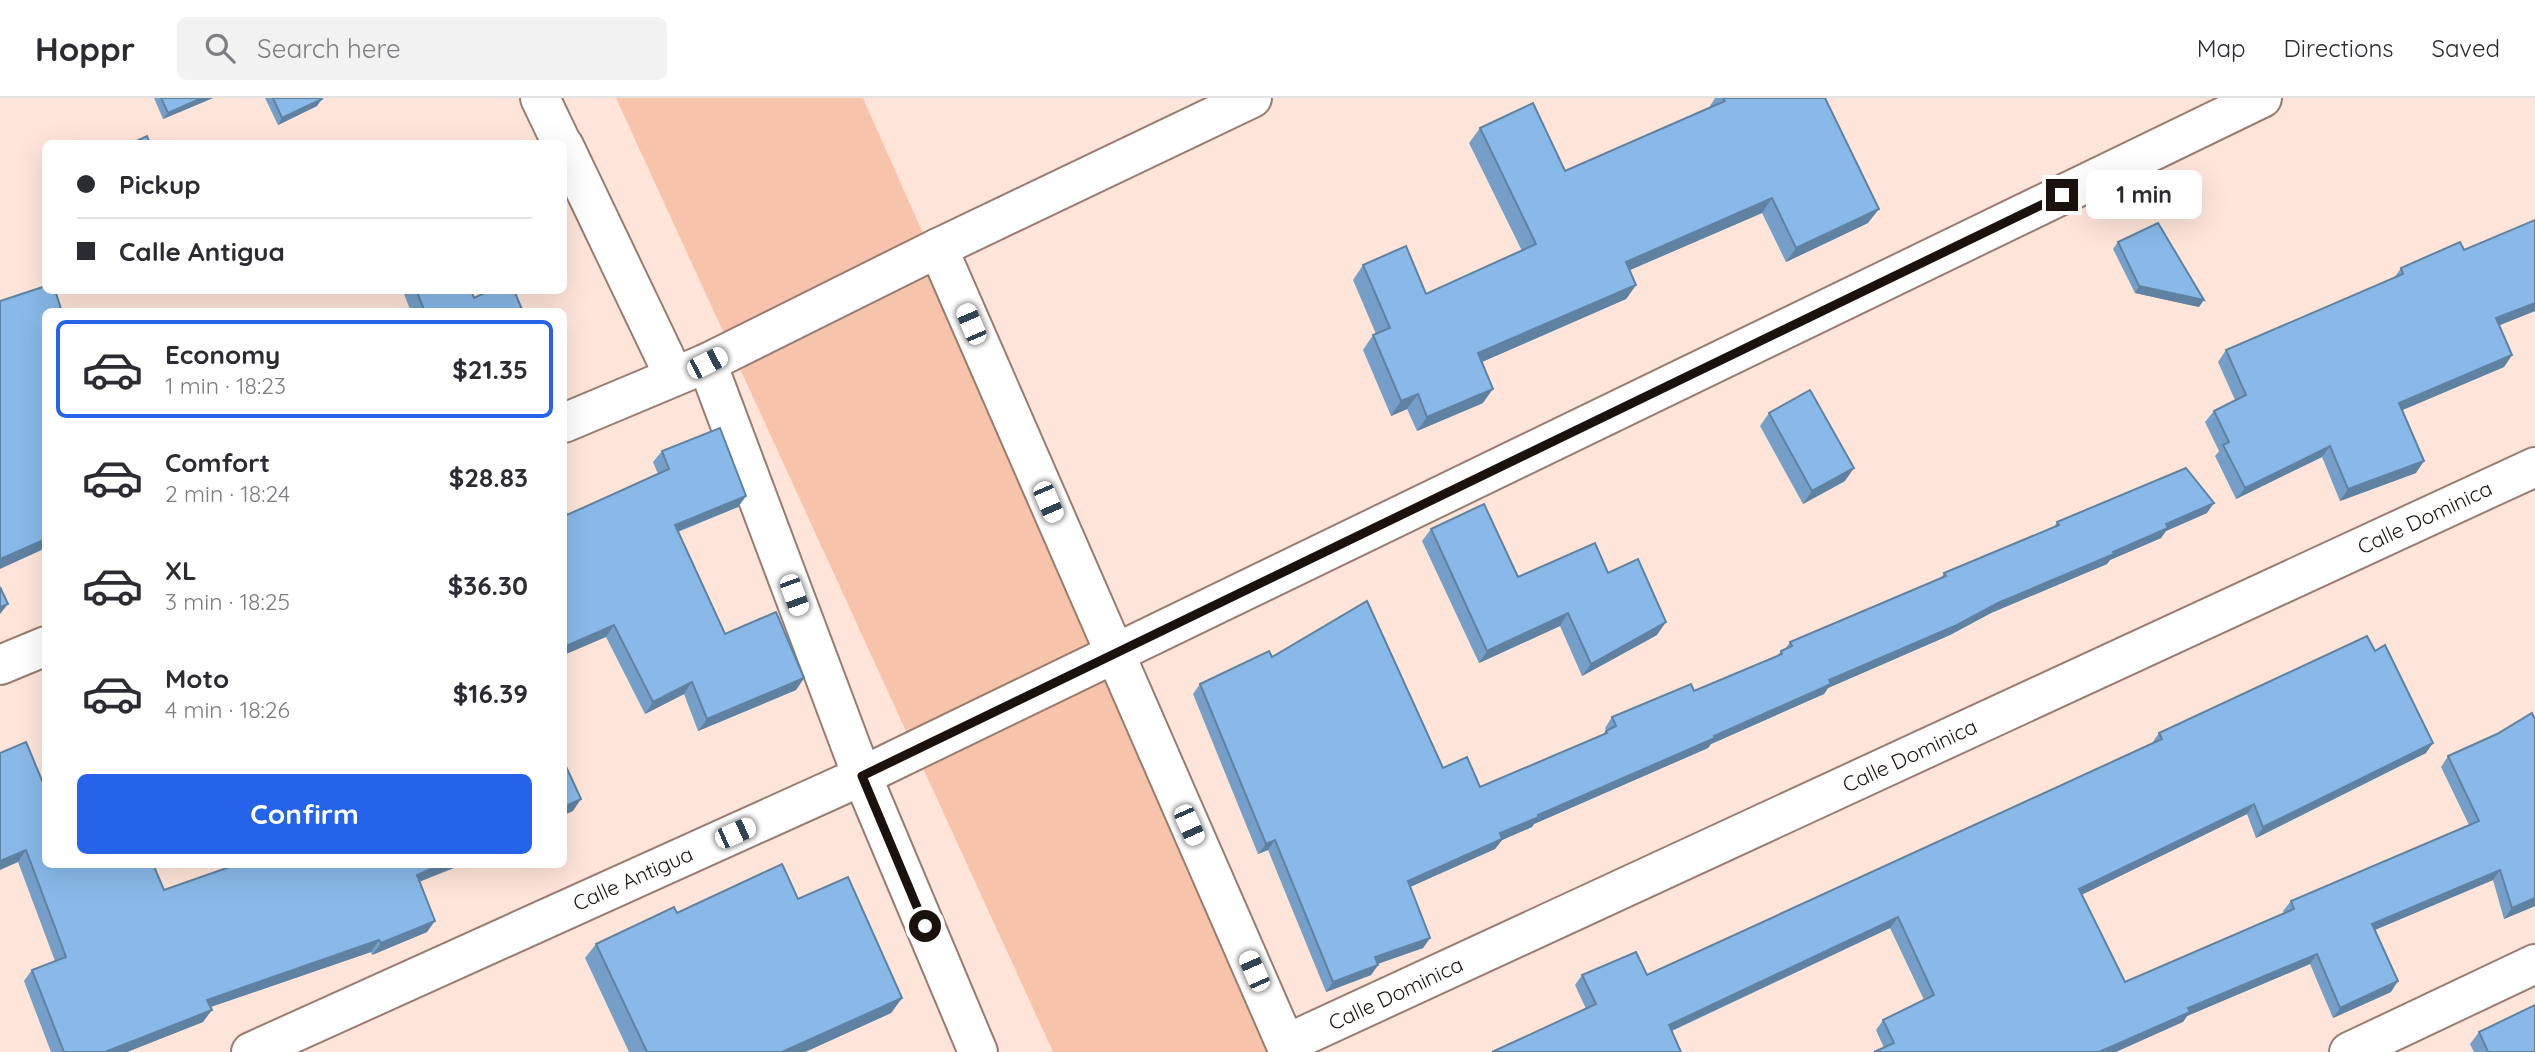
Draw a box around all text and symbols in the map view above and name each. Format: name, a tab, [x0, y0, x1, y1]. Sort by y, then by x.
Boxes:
search box	[177, 17, 667, 80]
text: Hoppr	[35, 28, 135, 69]
icon: search	[201, 29, 239, 67]
text: Search here	[257, 32, 401, 65]
text: Map	[2197, 33, 2246, 63]
text: Directions	[2284, 33, 2394, 63]
text: Saved	[2432, 33, 2500, 63]
text: Pickup	[119, 168, 201, 201]
callout: 1 min	[2086, 170, 2202, 220]
route end	[2046, 179, 2078, 211]
text: 1 min	[2116, 180, 2172, 209]
text: Calle Antigua	[119, 235, 285, 268]
car	[954, 301, 989, 347]
icon: car	[81, 338, 144, 401]
text: Economy	[165, 338, 280, 371]
car	[684, 344, 731, 382]
text: $21.35	[452, 353, 528, 386]
text: 1 min · 18:23	[165, 371, 286, 400]
icon: car	[81, 446, 144, 509]
text: Comfort	[165, 446, 270, 479]
text: $28.83	[449, 461, 528, 494]
street label: Calle Dominica	[2353, 475, 2496, 560]
text: 2 min · 18:24	[165, 479, 290, 508]
car	[1031, 479, 1066, 525]
icon: car	[81, 554, 144, 617]
text: XL	[165, 554, 197, 587]
text: $36.30	[448, 569, 528, 602]
car	[777, 572, 812, 618]
text: 3 min · 18:25	[165, 587, 290, 616]
icon: car	[81, 662, 144, 725]
text: Moto	[165, 662, 229, 695]
text: $16.39	[453, 677, 528, 710]
text: 4 min · 18:26	[165, 695, 290, 724]
street label: Calle Dominica	[1838, 713, 1981, 798]
button: Confirm	[77, 774, 532, 854]
car	[1171, 802, 1208, 848]
car	[712, 815, 759, 851]
street label: Calle Antigua	[569, 840, 697, 916]
route start	[909, 910, 941, 942]
car	[1236, 948, 1273, 994]
street label: Calle Dominica	[1324, 951, 1467, 1036]

